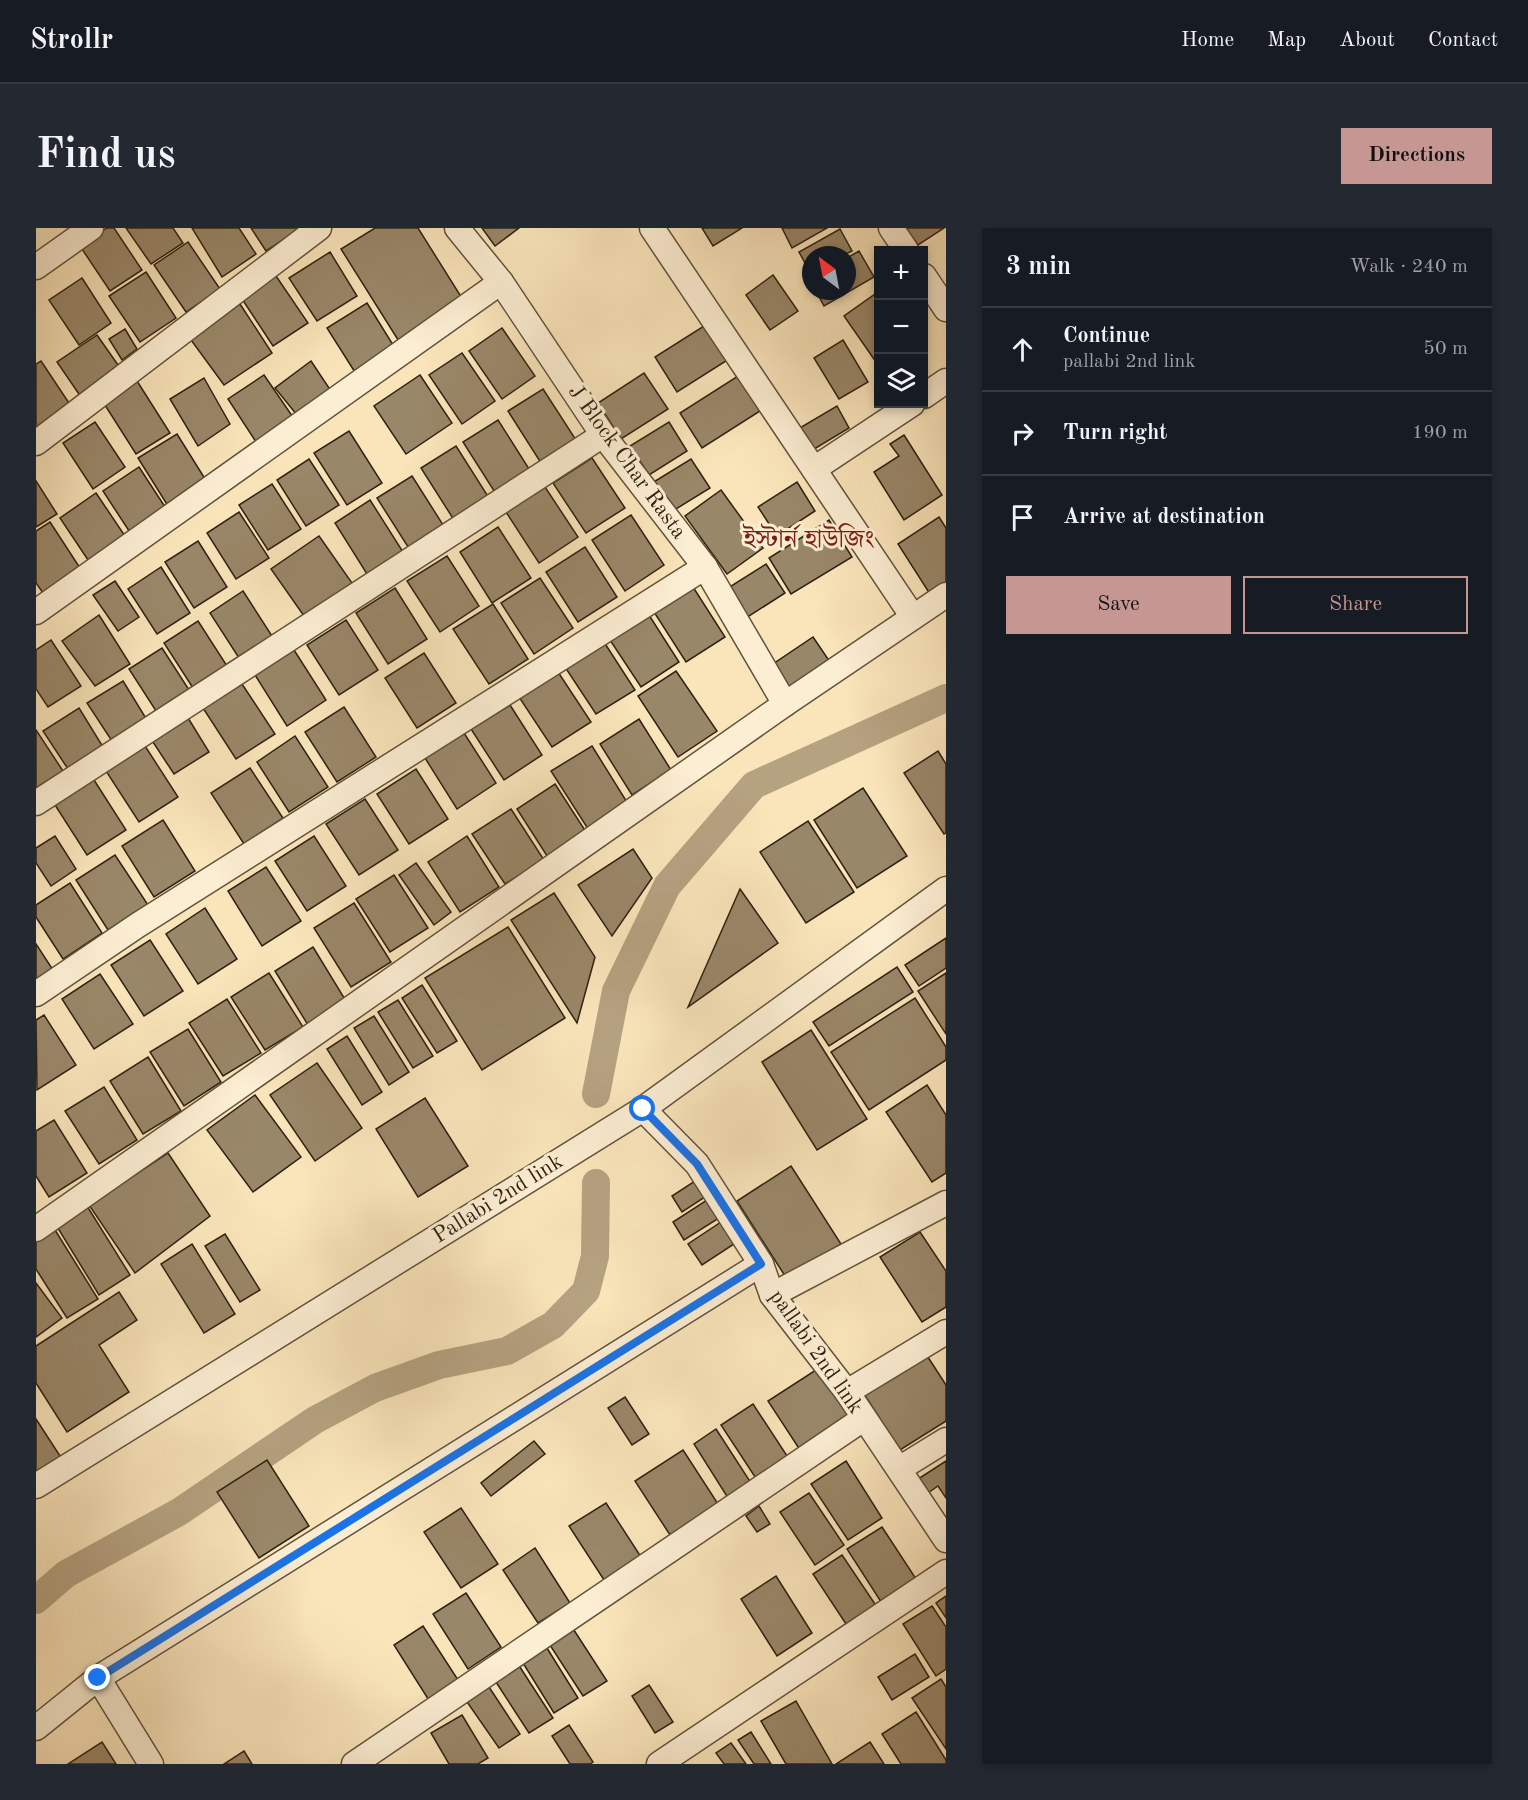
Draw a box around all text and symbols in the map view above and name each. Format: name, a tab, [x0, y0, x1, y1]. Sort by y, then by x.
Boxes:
text: Strollr	[30, 27, 113, 55]
text: Home	[1181, 30, 1234, 51]
text: Map	[1267, 30, 1306, 51]
text: About	[1339, 30, 1395, 51]
text: Contact	[1428, 30, 1498, 51]
button: Directions	[1341, 128, 1492, 184]
text: Find us	[36, 135, 175, 177]
north arrow	[802, 246, 856, 300]
map controls	[874, 246, 928, 408]
button: +	[874, 246, 928, 300]
text: 3 min	[1006, 254, 1071, 280]
text: Walk · 240 m	[1349, 257, 1468, 277]
button: −	[874, 300, 928, 354]
text: Continue	[1063, 325, 1150, 347]
icon: ahead	[1006, 333, 1039, 366]
text: 50 m	[1423, 339, 1468, 359]
text: pallabi 2nd link	[1063, 352, 1196, 372]
button: layers	[874, 354, 928, 408]
street label: J Block Char Rasta	[564, 381, 690, 543]
icon: right	[1006, 417, 1039, 450]
text: Turn right	[1063, 422, 1167, 444]
text: 190 m	[1412, 423, 1468, 443]
icon: arrive	[1006, 501, 1039, 534]
text: Arrive at destination	[1063, 506, 1265, 528]
district label: ইস্টার্ন হাউজিং	[742, 523, 875, 553]
button: Save	[1006, 576, 1231, 634]
button: Share	[1243, 576, 1468, 634]
route start	[629, 1095, 655, 1121]
street label: Pallabi 2nd link	[429, 1150, 567, 1248]
street label: pallabi 2nd link	[765, 1286, 867, 1418]
route end	[84, 1664, 110, 1690]

